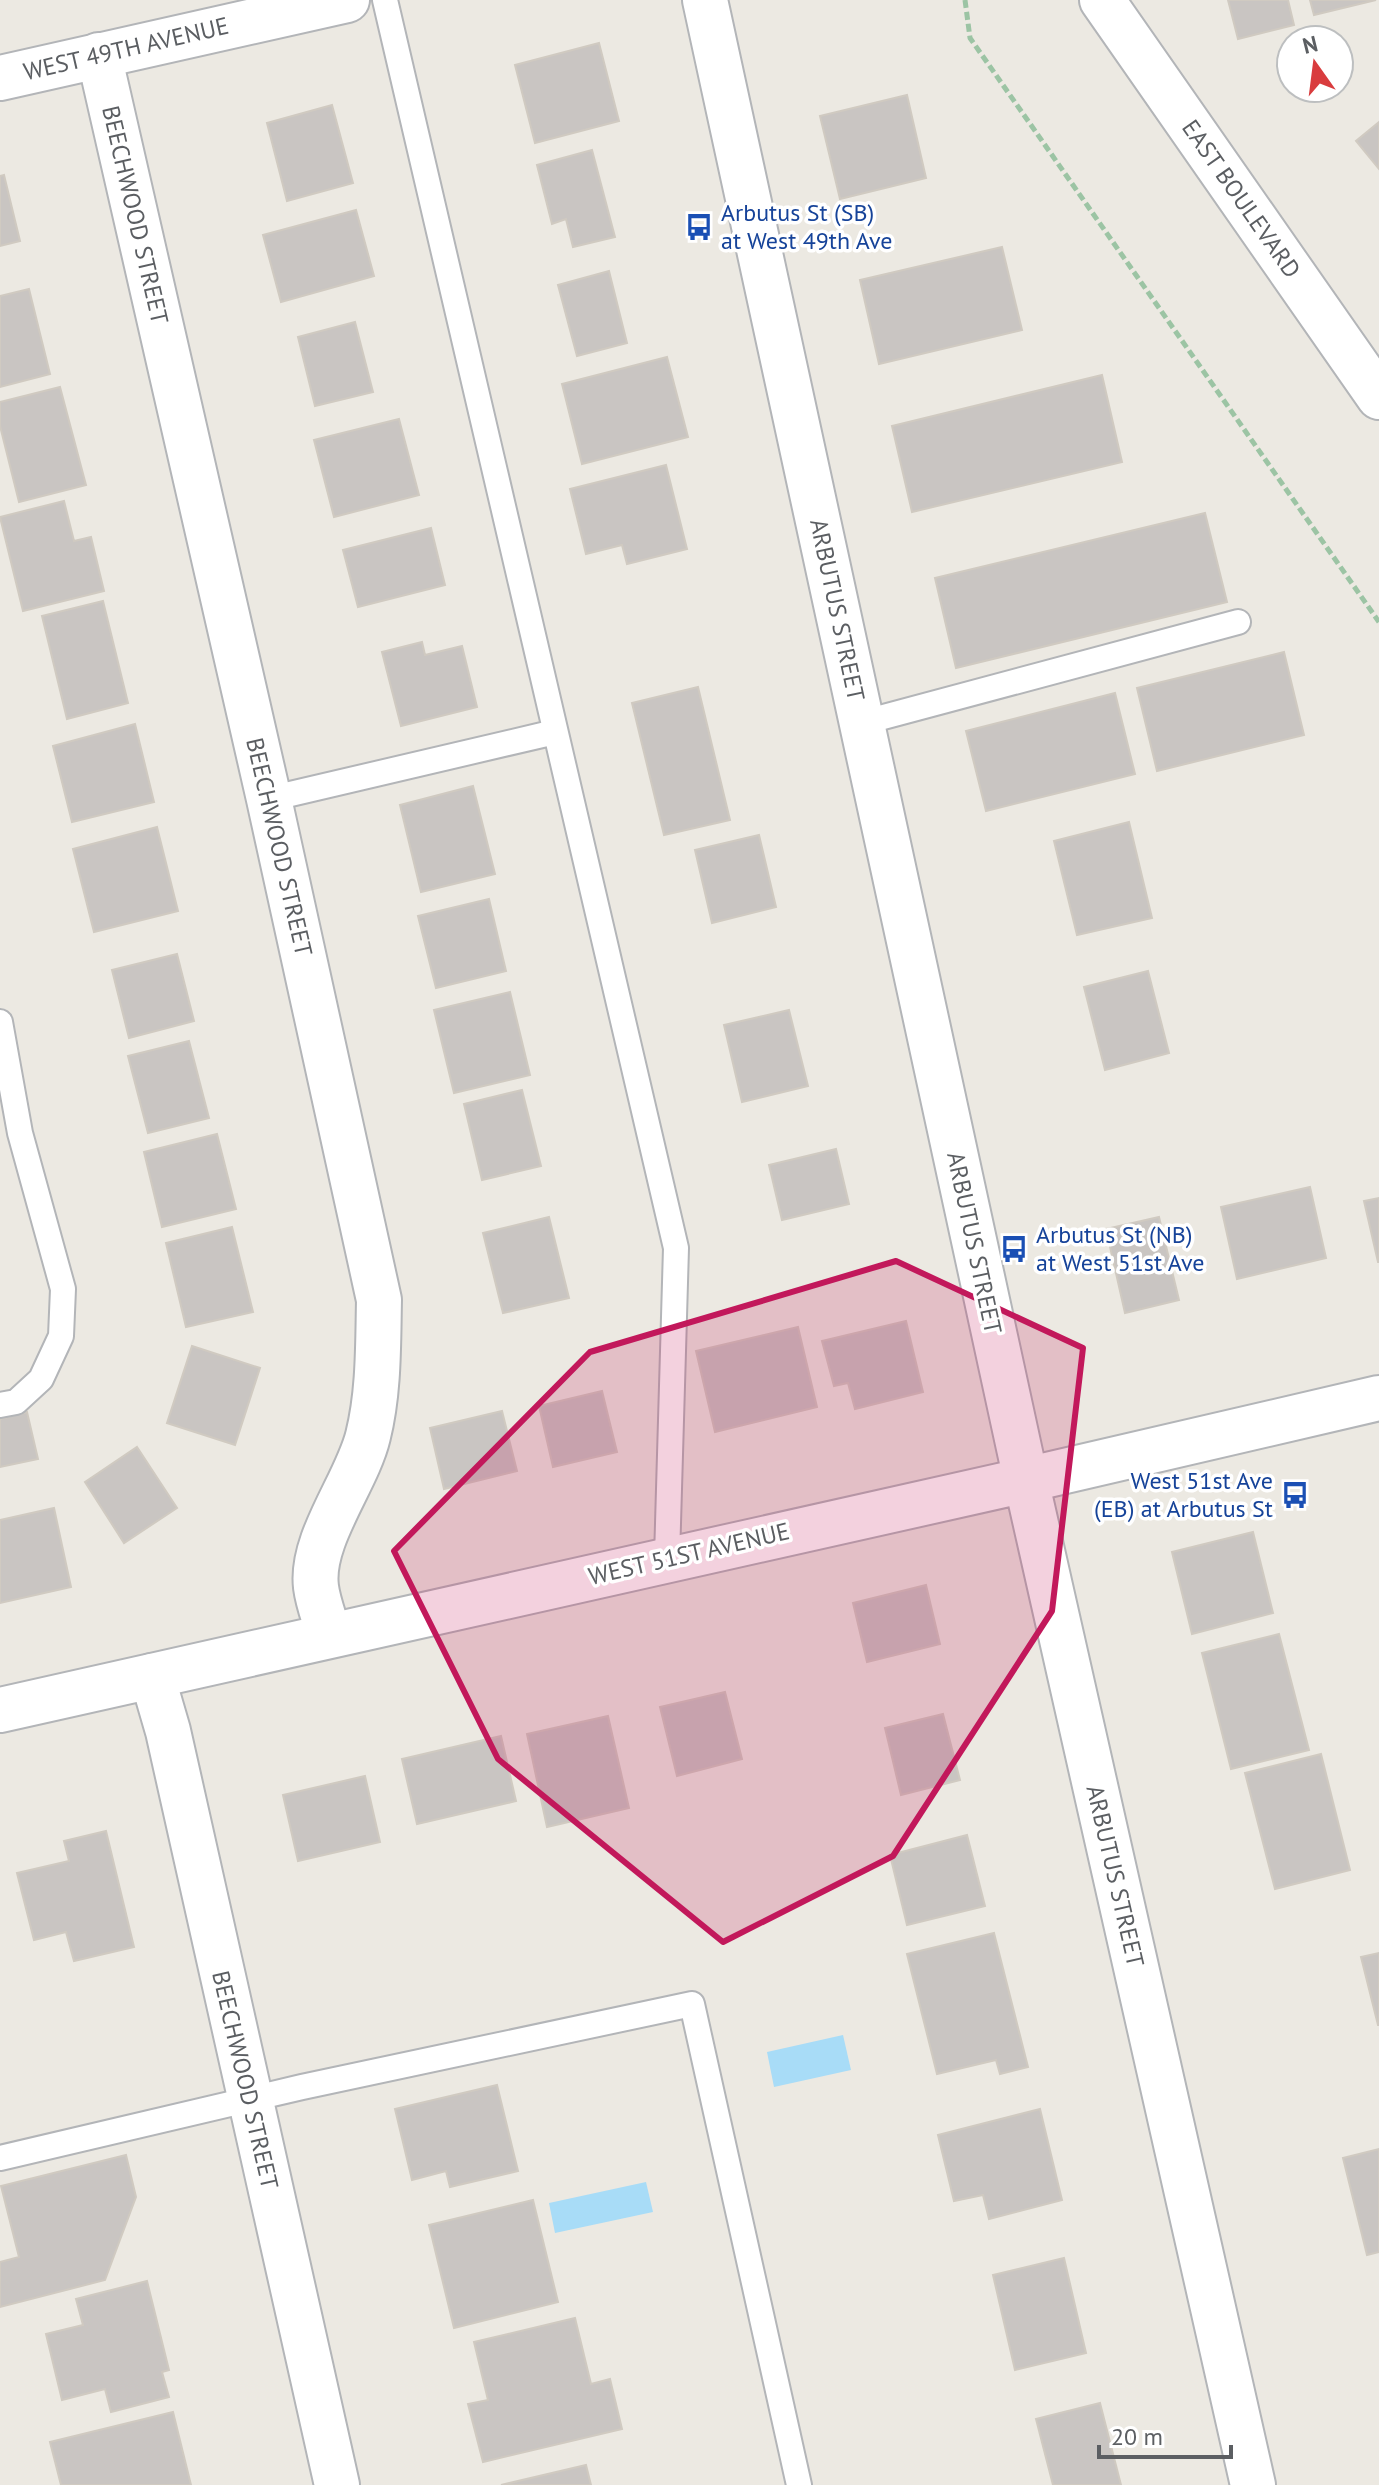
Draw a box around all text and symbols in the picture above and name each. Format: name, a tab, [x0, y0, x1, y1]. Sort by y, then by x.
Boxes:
street label: WEST 49TH AVENUE	[20, 10, 232, 87]
north arrow	[1275, 24, 1355, 104]
text: N	[1300, 29, 1321, 60]
street label: BEECHWOOD STREET	[95, 103, 176, 327]
street label: EAST BOULEVARD	[1175, 114, 1308, 284]
place label: Arbutus St (SB) at West 49th Ave	[721, 197, 892, 256]
bus stop icon: Arbutus St (SB) at West 49th Ave	[684, 212, 714, 242]
street label: ARBUTUS STREET	[803, 516, 872, 704]
street label: BEECHWOOD STREET	[239, 735, 320, 959]
street label: ARBUTUS STREET	[940, 1149, 1009, 1337]
place label: Arbutus St (NB) at West 51st Ave	[1036, 1219, 1204, 1278]
bus stop icon: Arbutus St (NB) at West 51st Ave	[999, 1234, 1029, 1264]
place label: West 51st Ave (EB) at Arbutus St	[1094, 1465, 1273, 1524]
bus stop icon: West 51st Ave (EB) at Arbutus St	[1280, 1480, 1310, 1510]
street label: WEST 51ST AVENUE	[585, 1515, 792, 1592]
street label: ARBUTUS STREET	[1080, 1782, 1151, 1970]
street label: BEECHWOOD STREET	[205, 1968, 286, 2192]
scale bar	[1099, 2409, 1231, 2459]
text: 20 m	[1111, 2421, 1163, 2452]

